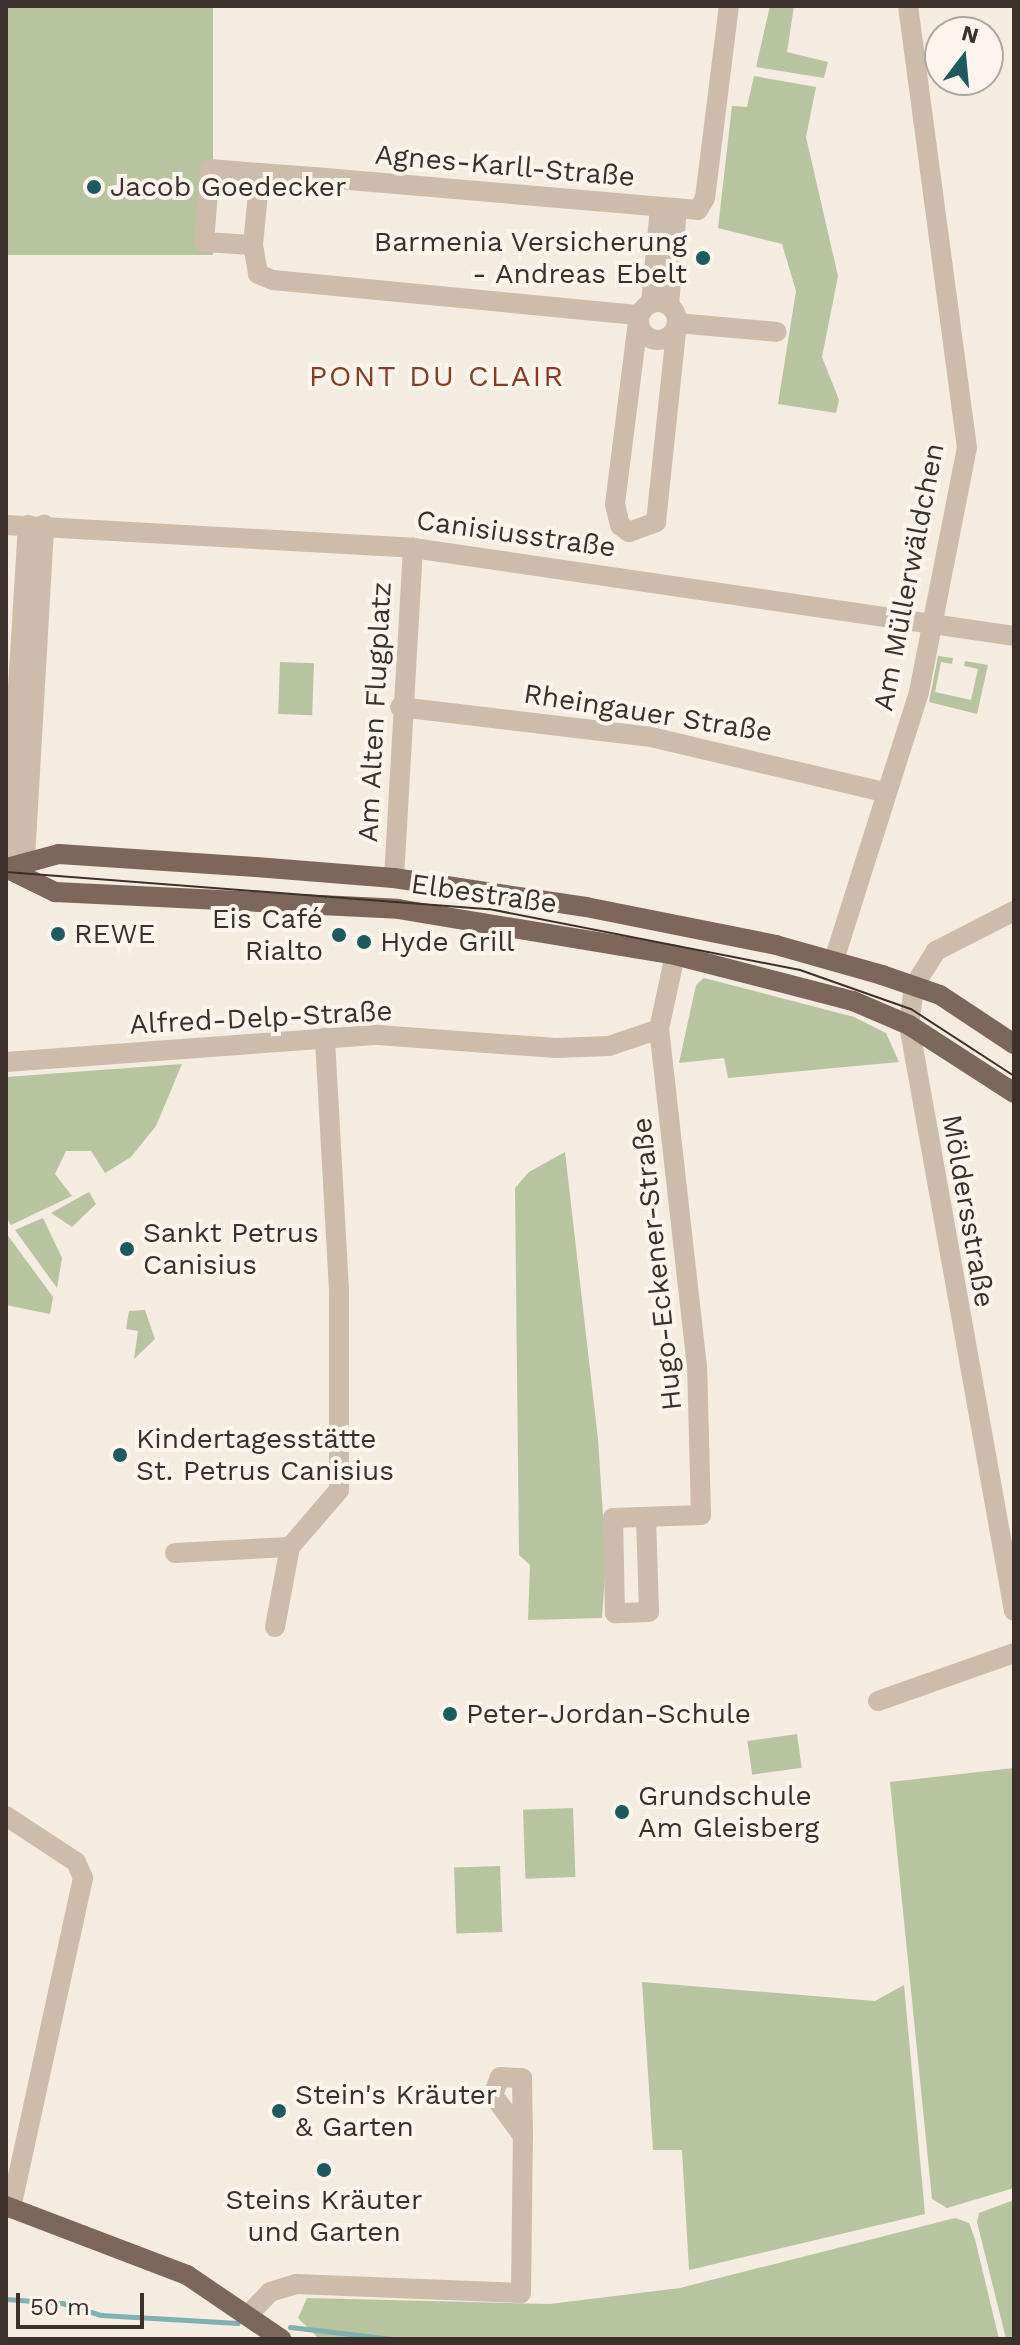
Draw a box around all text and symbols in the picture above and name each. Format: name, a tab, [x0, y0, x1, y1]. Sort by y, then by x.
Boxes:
north arrow	[924, 16, 1004, 96]
text: N	[959, 20, 981, 49]
street label: Agnes-Karll-Straße	[374, 138, 636, 194]
place label: Jacob Goedecker	[110, 170, 346, 204]
marker: Jacob Goedecker	[85, 178, 103, 196]
place label: Barmenia Versicherung - Andreas Ebelt	[372, 225, 687, 291]
marker: Barmenia Versicherung - Andreas Ebelt	[694, 249, 712, 267]
district label: PONT DU CLAIR	[308, 358, 566, 394]
street label: Am Müllerwäldchen	[867, 440, 951, 714]
street label: Canisiusstraße	[414, 503, 618, 565]
street label: Am Alten Flugplatz	[351, 580, 399, 844]
street label: Rheingauer Straße	[521, 677, 775, 749]
street label: Elbestraße	[409, 867, 559, 921]
place label: Eis Café Rialto	[212, 902, 323, 968]
place label: REWE	[74, 917, 155, 951]
marker: REWE	[49, 925, 67, 943]
place label: Hyde Grill	[380, 925, 515, 959]
marker: Eis Café Rialto	[330, 926, 348, 944]
marker: Hyde Grill	[355, 933, 373, 951]
street label: Alfred-Delp-Straße	[129, 994, 393, 1042]
street label: Möldersstraße	[935, 1112, 1001, 1310]
street label: Hugo-Eckener-Straße	[625, 1116, 689, 1412]
place label: Sankt Petrus Canisius	[143, 1216, 319, 1282]
marker: Sankt Petrus Canisius	[118, 1240, 136, 1258]
place label: Kindertagesstätte St. Petrus Canisius	[136, 1422, 394, 1488]
marker: Kindertagesstätte St. Petrus Canisius	[111, 1446, 129, 1464]
place label: Peter-Jordan-Schule	[466, 1697, 751, 1731]
marker: Peter-Jordan-Schule	[441, 1705, 459, 1723]
place label: Grundschule Am Gleisberg	[638, 1779, 819, 1845]
marker: Grundschule Am Gleisberg	[613, 1803, 631, 1821]
place label: Stein's Kräuter & Garten	[295, 2078, 497, 2144]
marker: Stein's Kräuter & Garten	[270, 2102, 288, 2120]
marker: Steins Kräuter und Garten	[315, 2161, 333, 2179]
place label: Steins Kräuter und Garten	[226, 2183, 422, 2249]
scale bar	[20, 2277, 148, 2327]
text: 50 m	[30, 2293, 90, 2321]

